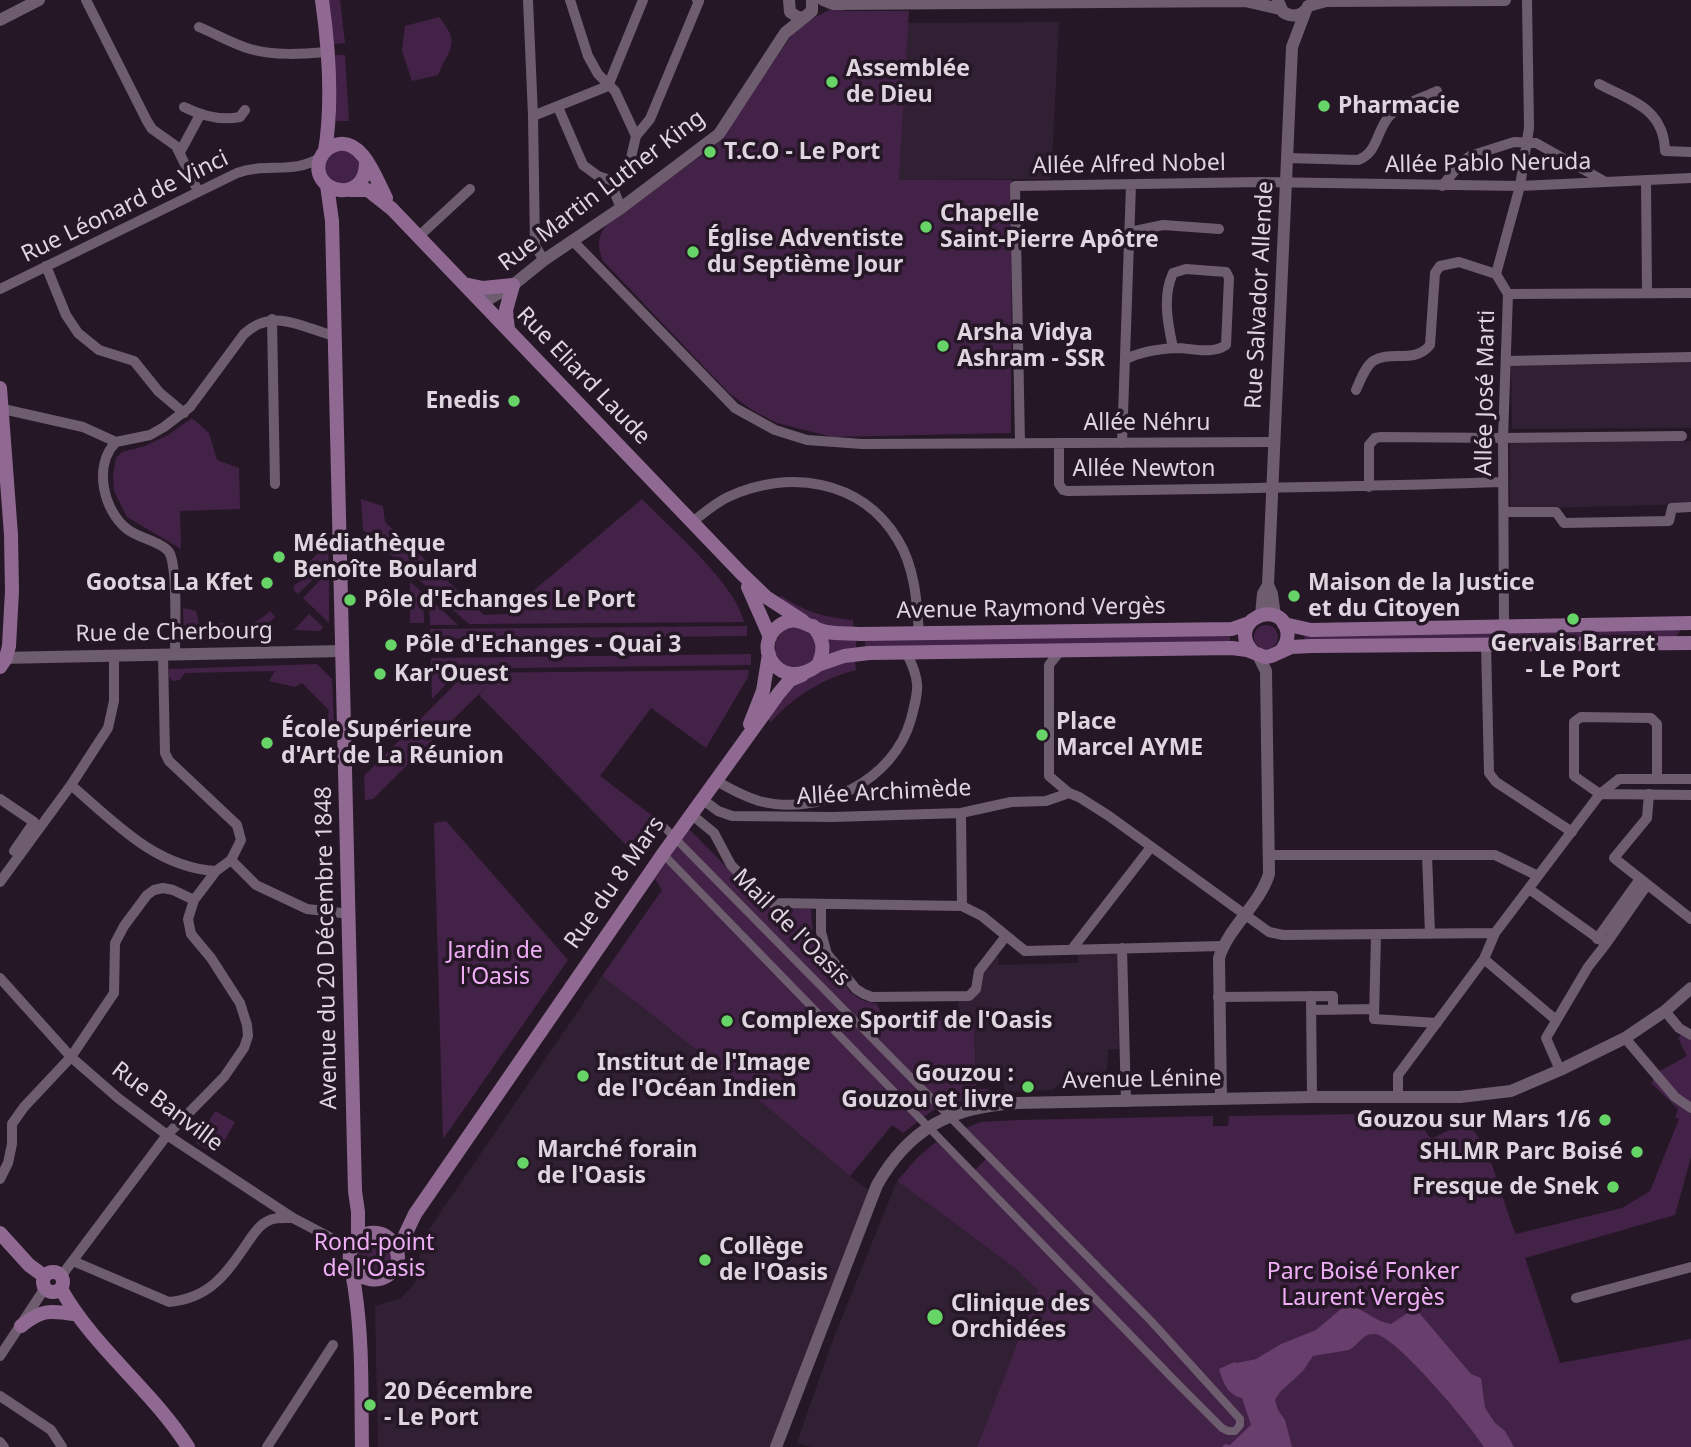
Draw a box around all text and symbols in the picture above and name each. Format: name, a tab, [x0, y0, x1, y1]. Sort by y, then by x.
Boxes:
place label: Assemblée de Dieu	[846, 55, 970, 109]
marker: Assemblée de Dieu	[824, 74, 840, 90]
place label: Pharmacie	[1338, 92, 1460, 120]
marker: Pharmacie	[1316, 98, 1332, 114]
street label: Rue Martin Luther King	[493, 104, 711, 278]
place label: T.C.O - Le Port	[724, 138, 880, 166]
marker: T.C.O - Le Port	[702, 144, 718, 160]
street label: Rue Léonard de Vinci	[17, 145, 233, 269]
street label: Allée Pablo Neruda	[1385, 148, 1591, 180]
street label: Allée Alfred Nobel	[1032, 150, 1226, 180]
street label: Rue Salvador Allende	[1240, 180, 1280, 410]
place label: Chapelle Saint-Pierre Apôtre	[940, 200, 1159, 254]
marker: Chapelle Saint-Pierre Apôtre	[918, 219, 934, 235]
place label: Église Adventiste du Septième Jour	[707, 225, 904, 279]
marker: Église Adventiste du Septième Jour	[685, 244, 701, 260]
street label: Rue Eliard Laude	[510, 302, 656, 450]
street label: Allée José Marti	[1471, 310, 1501, 476]
place label: Arsha Vidya Ashram - SSR	[957, 319, 1105, 373]
marker: Arsha Vidya Ashram - SSR	[935, 338, 951, 354]
place label: Enedis	[425, 387, 500, 415]
marker: Enedis	[506, 393, 522, 409]
street label: Allée Néhru	[1084, 409, 1210, 437]
street label: Allée Newton	[1073, 455, 1215, 483]
place label: Médiathèque Benoîte Boulard	[293, 530, 478, 584]
marker: Médiathèque Benoîte Boulard	[271, 549, 287, 565]
place label: Gootsa La Kfet	[86, 569, 253, 597]
place label: Maison de la Justice et du Citoyen	[1308, 569, 1535, 623]
marker: Gootsa La Kfet	[259, 575, 275, 591]
place label: Pôle d'Echanges Le Port	[364, 586, 636, 614]
marker: Maison de la Justice et du Citoyen	[1286, 588, 1302, 604]
marker: Pôle d'Echanges Le Port	[342, 592, 358, 608]
street label: Avenue Raymond Vergès	[896, 593, 1166, 625]
marker: Gervais Barret - Le Port	[1565, 611, 1581, 627]
street label: Rue de Cherbourg	[75, 617, 273, 649]
place label: Gervais Barret - Le Port	[1491, 630, 1655, 684]
place label: Pôle d'Echanges - Quai 3	[405, 631, 681, 659]
marker: Pôle d'Echanges - Quai 3	[383, 637, 399, 653]
place label: Kar'Ouest	[394, 660, 509, 688]
marker: Kar'Ouest	[372, 666, 388, 682]
place label: Place Marcel AYME	[1056, 708, 1203, 762]
place label: École Supérieure d'Art de La Réunion	[281, 716, 504, 770]
marker: Place Marcel AYME	[1034, 727, 1050, 743]
marker: École Supérieure d'Art de La Réunion	[259, 735, 275, 751]
street label: Allée Archimède	[796, 775, 972, 811]
street label: Avenue du 20 Décembre 1848	[310, 786, 344, 1110]
street label: Rue du 8 Mars	[559, 812, 671, 954]
street label: Mail de l'Oasis	[727, 864, 855, 992]
park label: Jardin de l'Oasis	[447, 937, 543, 991]
place label: Complexe Sportif de l'Oasis	[741, 1007, 1053, 1035]
marker: Complexe Sportif de l'Oasis	[719, 1013, 735, 1029]
place label: Institut de l'Image de l'Océan Indien	[597, 1049, 811, 1103]
street label: Rue Banville	[106, 1056, 228, 1158]
place label: Gouzou : Gouzou et livre	[841, 1060, 1014, 1114]
street label: Avenue Lénine	[1062, 1065, 1222, 1095]
marker: Institut de l'Image de l'Océan Indien	[575, 1068, 591, 1084]
marker: Gouzou : Gouzou et livre	[1020, 1079, 1036, 1095]
place label: Gouzou sur Mars 1/6	[1356, 1106, 1591, 1134]
marker: Gouzou sur Mars 1/6	[1597, 1112, 1613, 1128]
place label: Marché forain de l'Oasis	[537, 1136, 698, 1190]
place label: SHLMR Parc Boisé	[1420, 1138, 1623, 1166]
marker: SHLMR Parc Boisé	[1629, 1144, 1645, 1160]
marker: Marché forain de l'Oasis	[515, 1155, 531, 1171]
place label: Fresque de Snek	[1412, 1173, 1599, 1201]
marker: Fresque de Snek	[1605, 1179, 1621, 1195]
park label: Rond-point de l'Oasis	[314, 1229, 434, 1283]
place label: Collège de l'Oasis	[719, 1233, 828, 1287]
marker: Collège de l'Oasis	[697, 1252, 713, 1268]
park label: Parc Boisé Fonker Laurent Vergès	[1267, 1258, 1459, 1312]
place label: Clinique des Orchidées	[951, 1290, 1090, 1344]
marker: Clinique des Orchidées	[925, 1307, 945, 1327]
place label: 20 Décembre - Le Port	[384, 1378, 533, 1432]
marker: 20 Décembre - Le Port	[362, 1397, 378, 1413]

